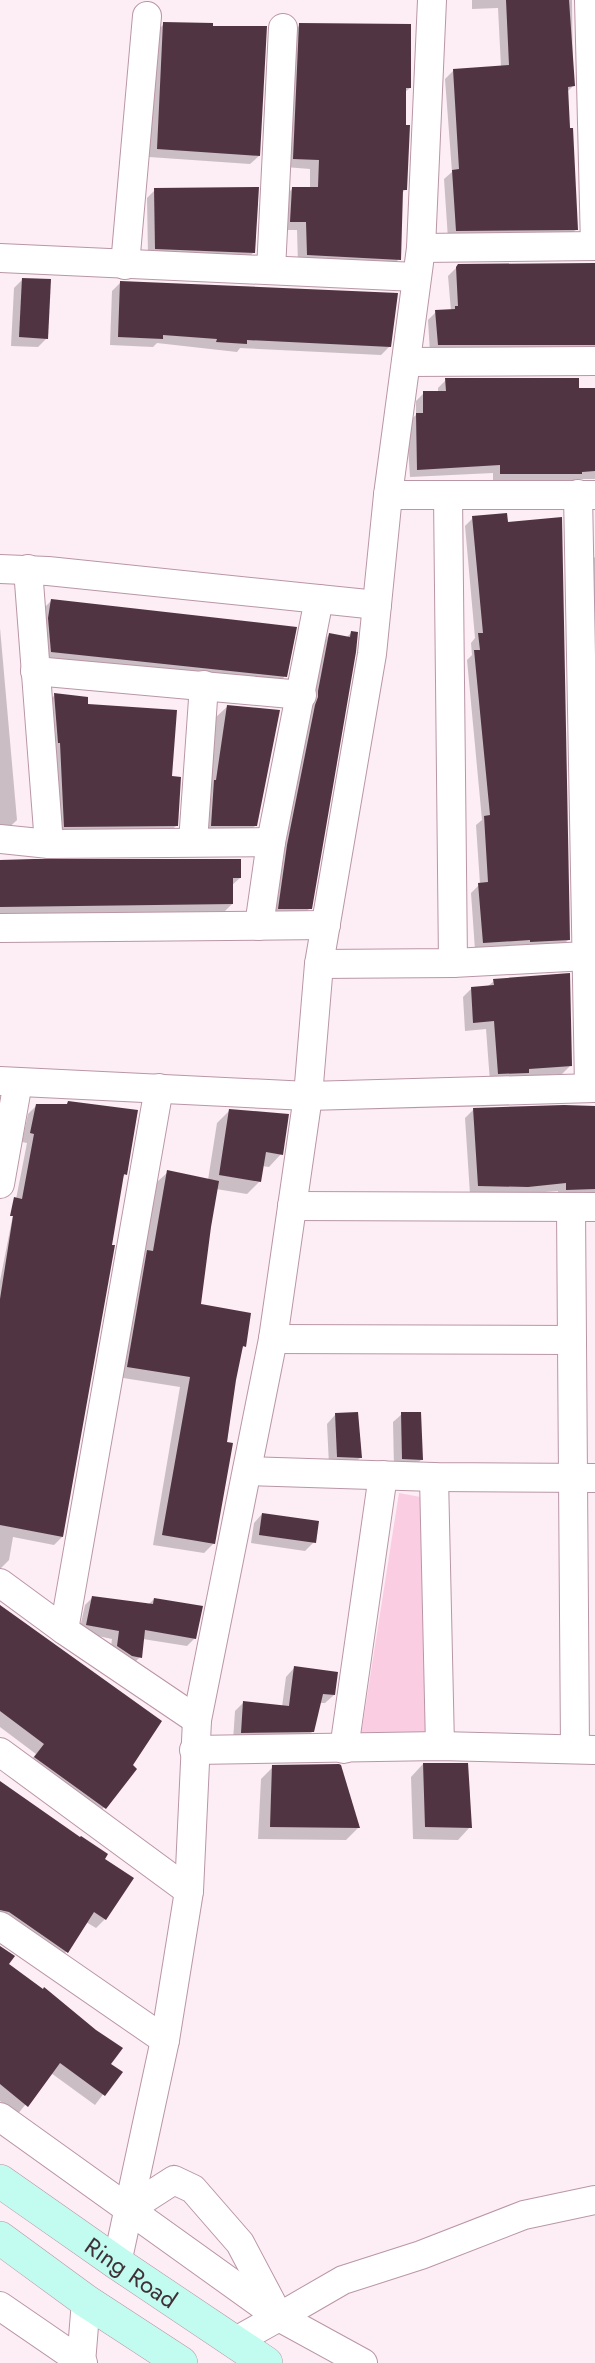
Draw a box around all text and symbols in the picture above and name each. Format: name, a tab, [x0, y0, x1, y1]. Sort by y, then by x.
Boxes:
street label: Ring Road	[78, 2228, 185, 2316]

